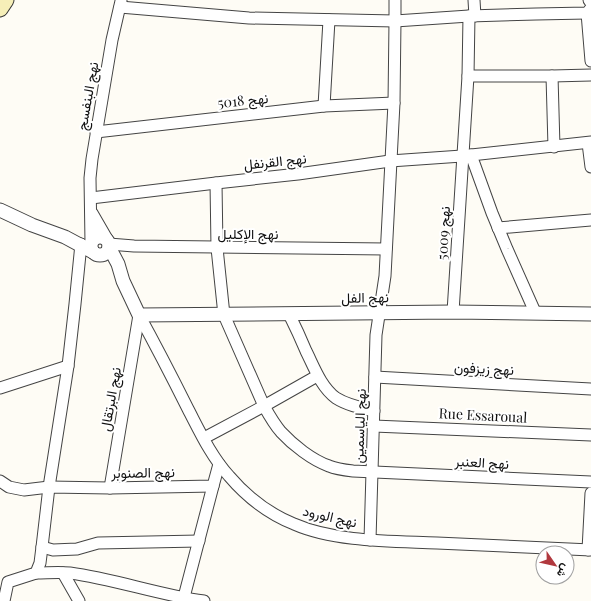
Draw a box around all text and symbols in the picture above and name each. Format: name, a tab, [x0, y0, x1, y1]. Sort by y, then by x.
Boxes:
street label: نهج البنفسج	[72, 60, 104, 132]
street label: نهج 5018	[217, 88, 269, 114]
street label: نهج القرنفل	[243, 148, 308, 176]
street label: نهج 5009	[432, 206, 456, 260]
street label: نهج الإكليل	[218, 224, 278, 245]
street label: نهج الفل	[341, 287, 389, 309]
street label: نهج زيزفون	[453, 357, 515, 381]
street label: نهج البرتقال	[95, 365, 127, 433]
street label: نهج الياسمين	[348, 388, 372, 464]
street label: Rue Essaroual	[438, 403, 528, 427]
street label: نهج العنبر	[453, 451, 510, 475]
street label: نهج الصنوبر	[110, 462, 175, 484]
street label: نهج الورود	[301, 501, 359, 533]
north arrow	[535, 545, 575, 585]
text: ش	[554, 561, 574, 581]

